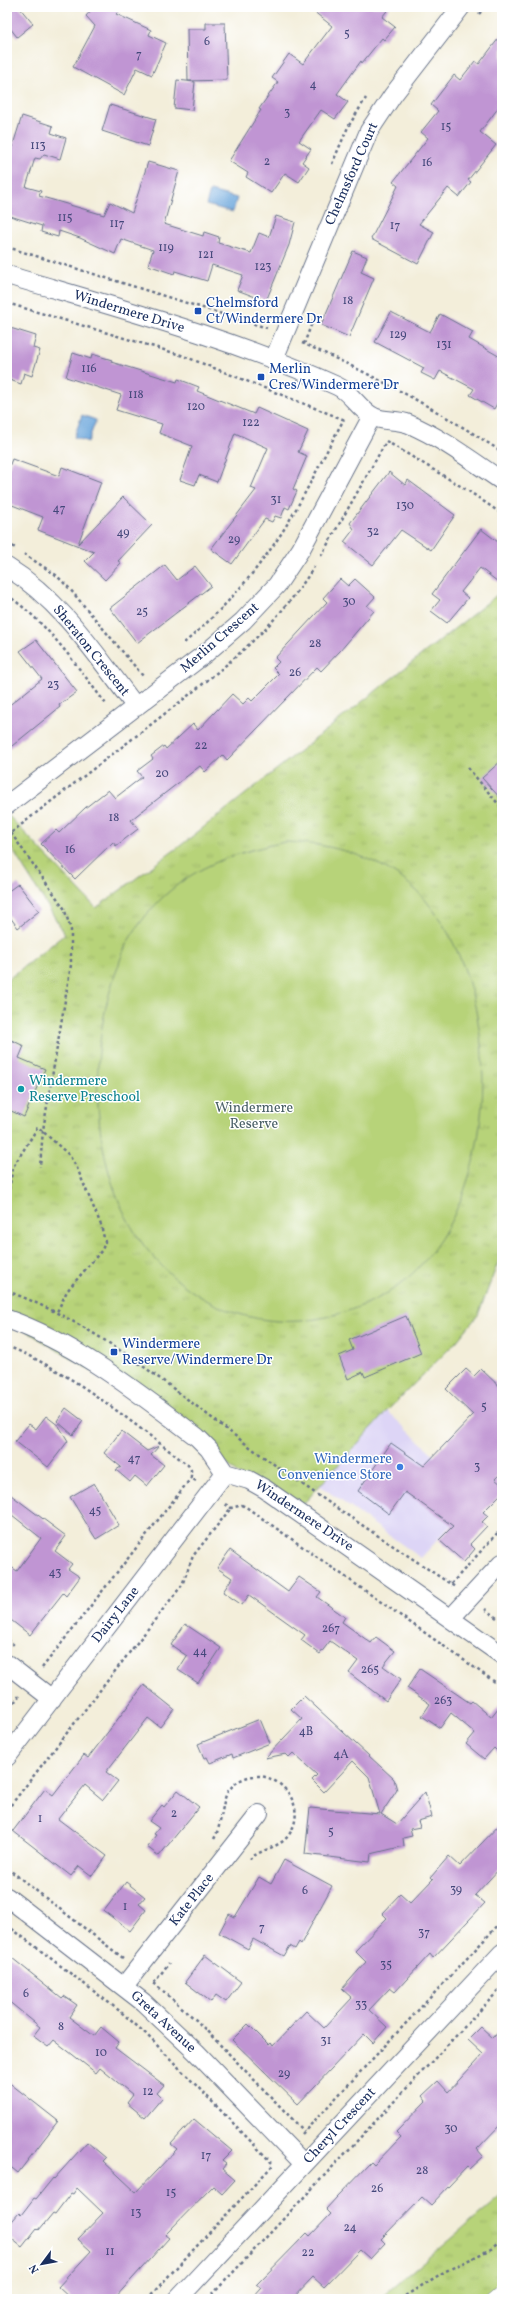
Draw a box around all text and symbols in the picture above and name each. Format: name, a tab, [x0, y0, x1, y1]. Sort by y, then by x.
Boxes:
house number: 5	[344, 26, 350, 42]
house number: 6	[204, 34, 210, 50]
house number: 7	[136, 47, 142, 63]
house number: 4	[309, 77, 317, 93]
house number: 3	[284, 105, 290, 121]
street label: Chelmsford Court	[321, 119, 383, 228]
house number: 15	[441, 119, 451, 135]
house number: 113	[30, 138, 46, 154]
house number: 2	[264, 154, 270, 170]
house number: 16	[422, 155, 432, 171]
house number: 115	[57, 210, 73, 226]
house number: 117	[109, 216, 125, 232]
house number: 17	[390, 218, 400, 234]
house number: 119	[158, 240, 174, 256]
house number: 121	[198, 247, 214, 263]
house number: 123	[255, 259, 271, 275]
street label: Windermere Drive	[71, 286, 187, 338]
house number: 18	[343, 293, 353, 309]
place label: Chelmsford Ct/Windermere Dr	[206, 294, 322, 329]
marker: Chelmsford Ct/Windermere Dr	[193, 306, 203, 316]
house number: 129	[389, 327, 407, 343]
house number: 131	[436, 337, 452, 353]
place label: Merlin Cres/Windermere Dr	[269, 360, 399, 395]
house number: 116	[81, 361, 97, 377]
marker: Merlin Cres/Windermere Dr	[256, 372, 266, 382]
house number: 118	[128, 387, 144, 403]
house number: 120	[187, 399, 205, 415]
house number: 122	[242, 415, 260, 431]
house number: 31	[271, 492, 281, 508]
house number: 130	[396, 498, 414, 514]
house number: 47	[53, 501, 66, 517]
house number: 32	[367, 524, 379, 540]
house number: 49	[116, 525, 130, 541]
house number: 29	[228, 532, 240, 548]
house number: 30	[342, 594, 356, 610]
street label: Merlin Crescent	[177, 598, 264, 678]
street label: Sheraton Crescent	[48, 601, 134, 701]
house number: 25	[136, 604, 148, 620]
house number: 28	[309, 636, 321, 652]
house number: 26	[289, 665, 301, 681]
house number: 23	[47, 677, 59, 693]
house number: 22	[195, 738, 207, 754]
house number: 20	[155, 766, 169, 782]
house number: 18	[109, 810, 119, 826]
house number: 16	[65, 842, 75, 858]
place label: Windermere Reserve Preschool	[29, 1072, 140, 1107]
marker: Windermere Reserve Preschool	[16, 1084, 26, 1094]
park label: Windermere Reserve	[215, 1099, 293, 1134]
place label: Windermere Reserve/Windermere Dr	[122, 1335, 273, 1370]
marker: Windermere Reserve/Windermere Dr	[109, 1347, 119, 1357]
house number: 5	[481, 1399, 487, 1415]
place label: Windermere Convenience Store	[278, 1450, 392, 1485]
house number: 47	[128, 1451, 141, 1467]
house number: 3	[474, 1459, 480, 1475]
marker: Windermere Convenience Store	[395, 1462, 405, 1472]
street label: Windermere Drive	[251, 1476, 357, 1556]
house number: 45	[89, 1503, 102, 1519]
house number: 43	[49, 1565, 61, 1581]
street label: Dairy Lane	[88, 1582, 144, 1647]
house number: 267	[322, 1621, 340, 1637]
house number: 44	[193, 1644, 207, 1660]
house number: 265	[361, 1662, 379, 1678]
house number: 263	[434, 1693, 452, 1709]
house number: 4B	[299, 1724, 313, 1740]
house number: 4A	[333, 1747, 349, 1763]
house number: 2	[171, 1806, 177, 1822]
house number: 1	[38, 1811, 42, 1827]
house number: 5	[328, 1824, 334, 1840]
street label: Kate Place	[165, 1869, 219, 1931]
house number: 39	[450, 1882, 462, 1898]
house number: 6	[302, 1883, 308, 1899]
house number: 1	[123, 1899, 127, 1915]
house number: 7	[259, 1920, 265, 1936]
house number: 37	[418, 1925, 430, 1941]
house number: 35	[380, 1957, 392, 1973]
house number: 6	[23, 1986, 29, 2002]
street label: Greta Avenue	[126, 1987, 200, 2058]
house number: 33	[355, 1997, 367, 2013]
house number: 8	[58, 2019, 64, 2035]
house number: 31	[321, 2033, 331, 2049]
house number: 10	[95, 2045, 107, 2061]
house number: 29	[278, 2066, 290, 2082]
street label: Cheryl Crescent	[300, 2083, 381, 2168]
house number: 12	[142, 2084, 154, 2100]
house number: 30	[444, 2121, 458, 2137]
house number: 17	[201, 2148, 211, 2164]
house number: 28	[416, 2163, 428, 2179]
house number: 26	[371, 2181, 383, 2197]
house number: 15	[166, 2185, 176, 2201]
house number: 13	[131, 2205, 141, 2221]
house number: 24	[343, 2220, 357, 2236]
north arrow	[22, 2244, 62, 2284]
house number: 11	[105, 2244, 115, 2260]
house number: 22	[302, 2245, 314, 2261]
text: N	[26, 2261, 43, 2276]

